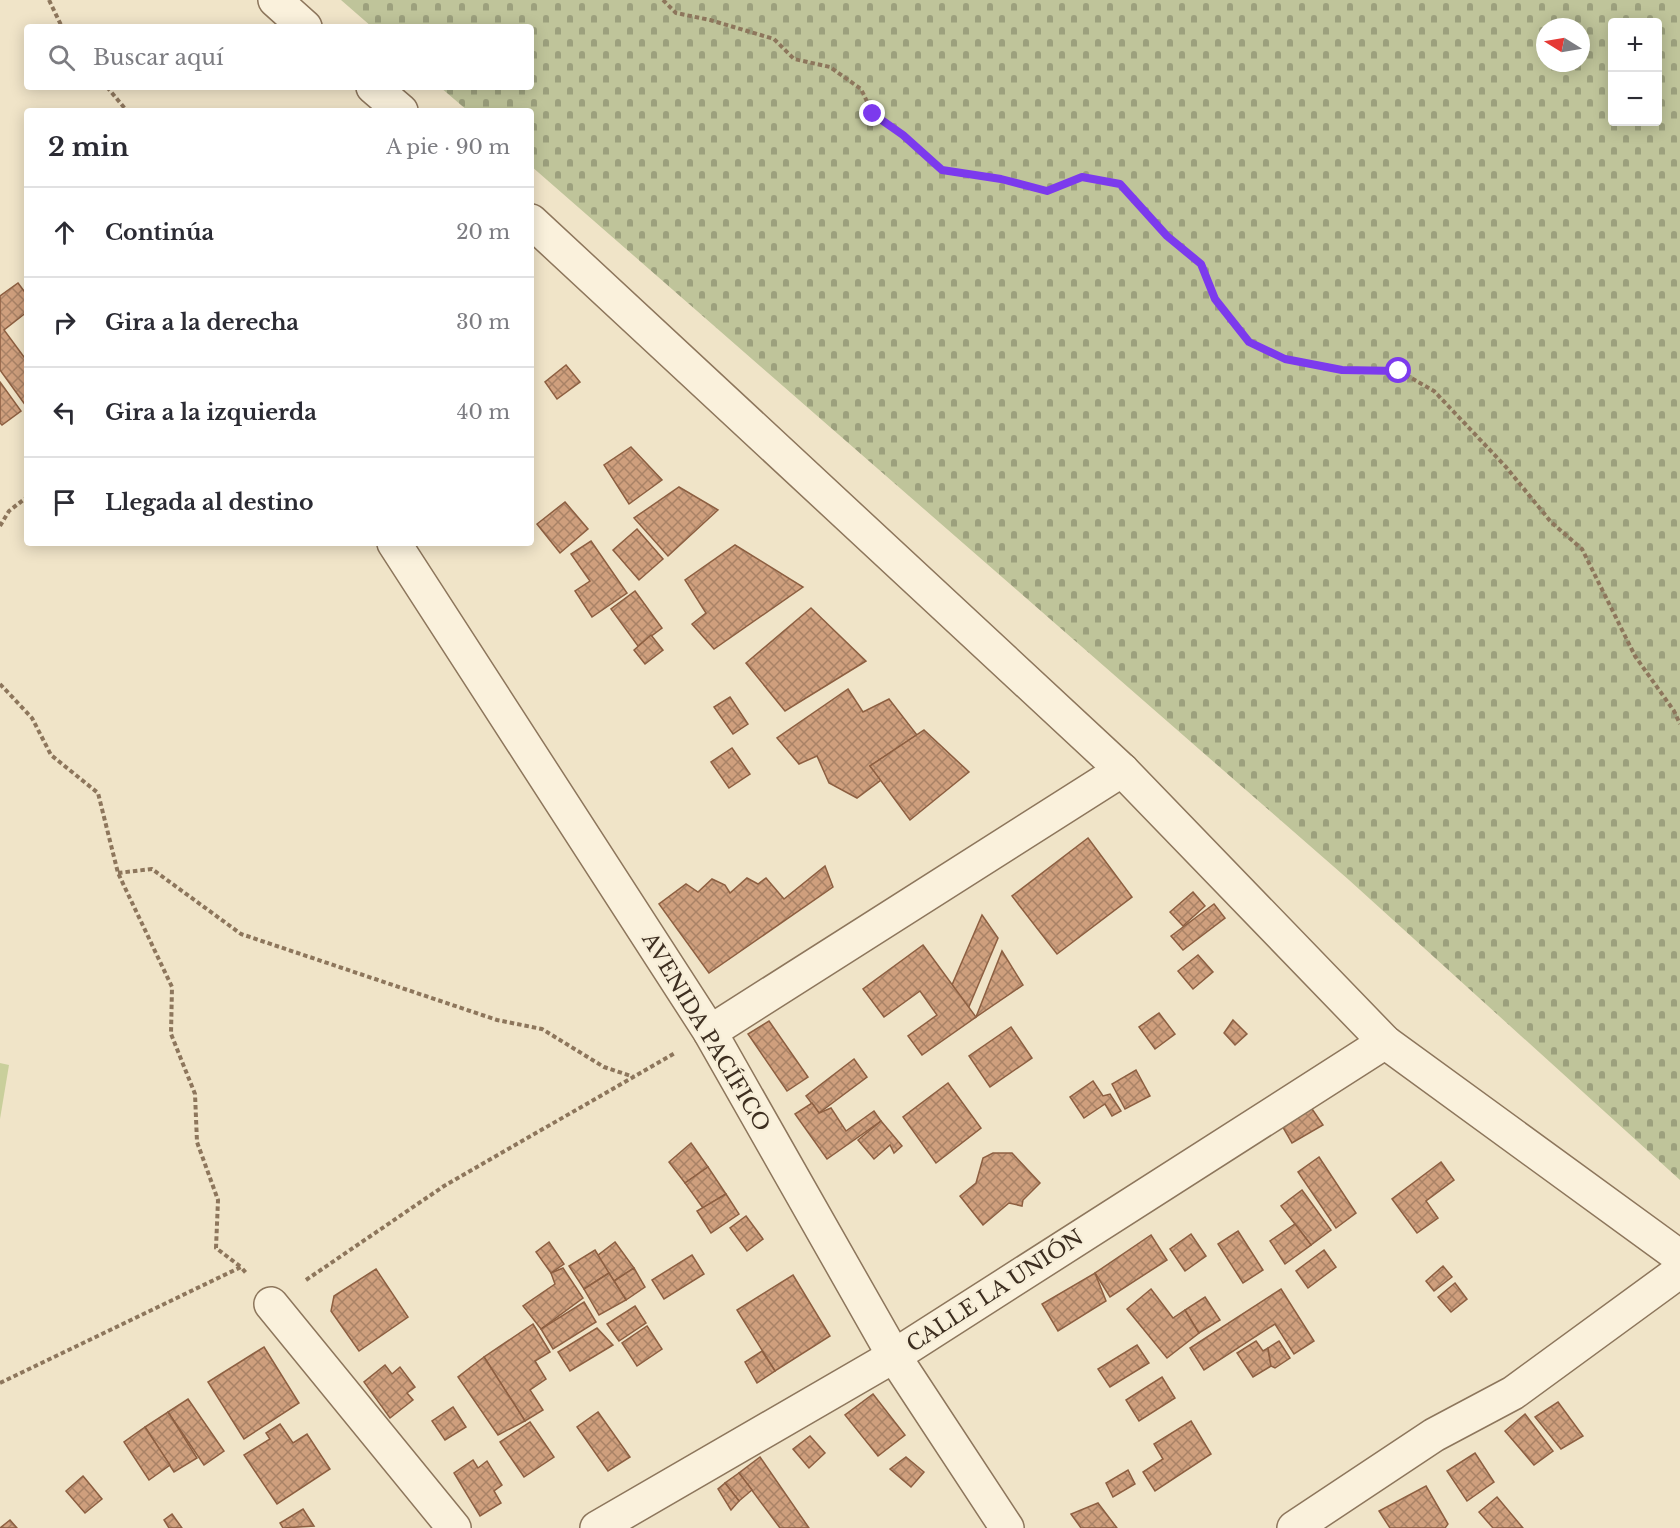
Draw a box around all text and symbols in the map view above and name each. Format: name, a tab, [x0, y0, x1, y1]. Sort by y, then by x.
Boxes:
north arrow	[1536, 18, 1590, 72]
map controls	[1608, 18, 1662, 126]
button: +	[1608, 18, 1662, 72]
search box	[24, 24, 534, 90]
icon: search	[45, 41, 78, 74]
text: Buscar aquí	[93, 44, 224, 71]
button: −	[1608, 72, 1662, 126]
route end	[859, 100, 885, 126]
text: 2 min	[48, 131, 129, 163]
text: A pie · 90 m	[386, 135, 510, 159]
icon: ahead	[48, 216, 81, 249]
text: Continúa	[105, 219, 214, 246]
text: 20 m	[456, 220, 510, 244]
icon: right	[48, 306, 81, 339]
text: Gira a la derecha	[105, 309, 299, 336]
text: 30 m	[456, 310, 510, 334]
route start	[1385, 357, 1411, 383]
icon: left	[48, 396, 81, 429]
text: Gira a la izquierda	[105, 399, 317, 426]
text: 40 m	[457, 400, 510, 424]
icon: arrive	[48, 486, 81, 519]
text: Llegada al destino	[105, 489, 314, 516]
street label: AVENIDA PACÍFICO	[636, 927, 776, 1136]
street label: CALLE LA UNIÓN	[902, 1224, 1088, 1358]

